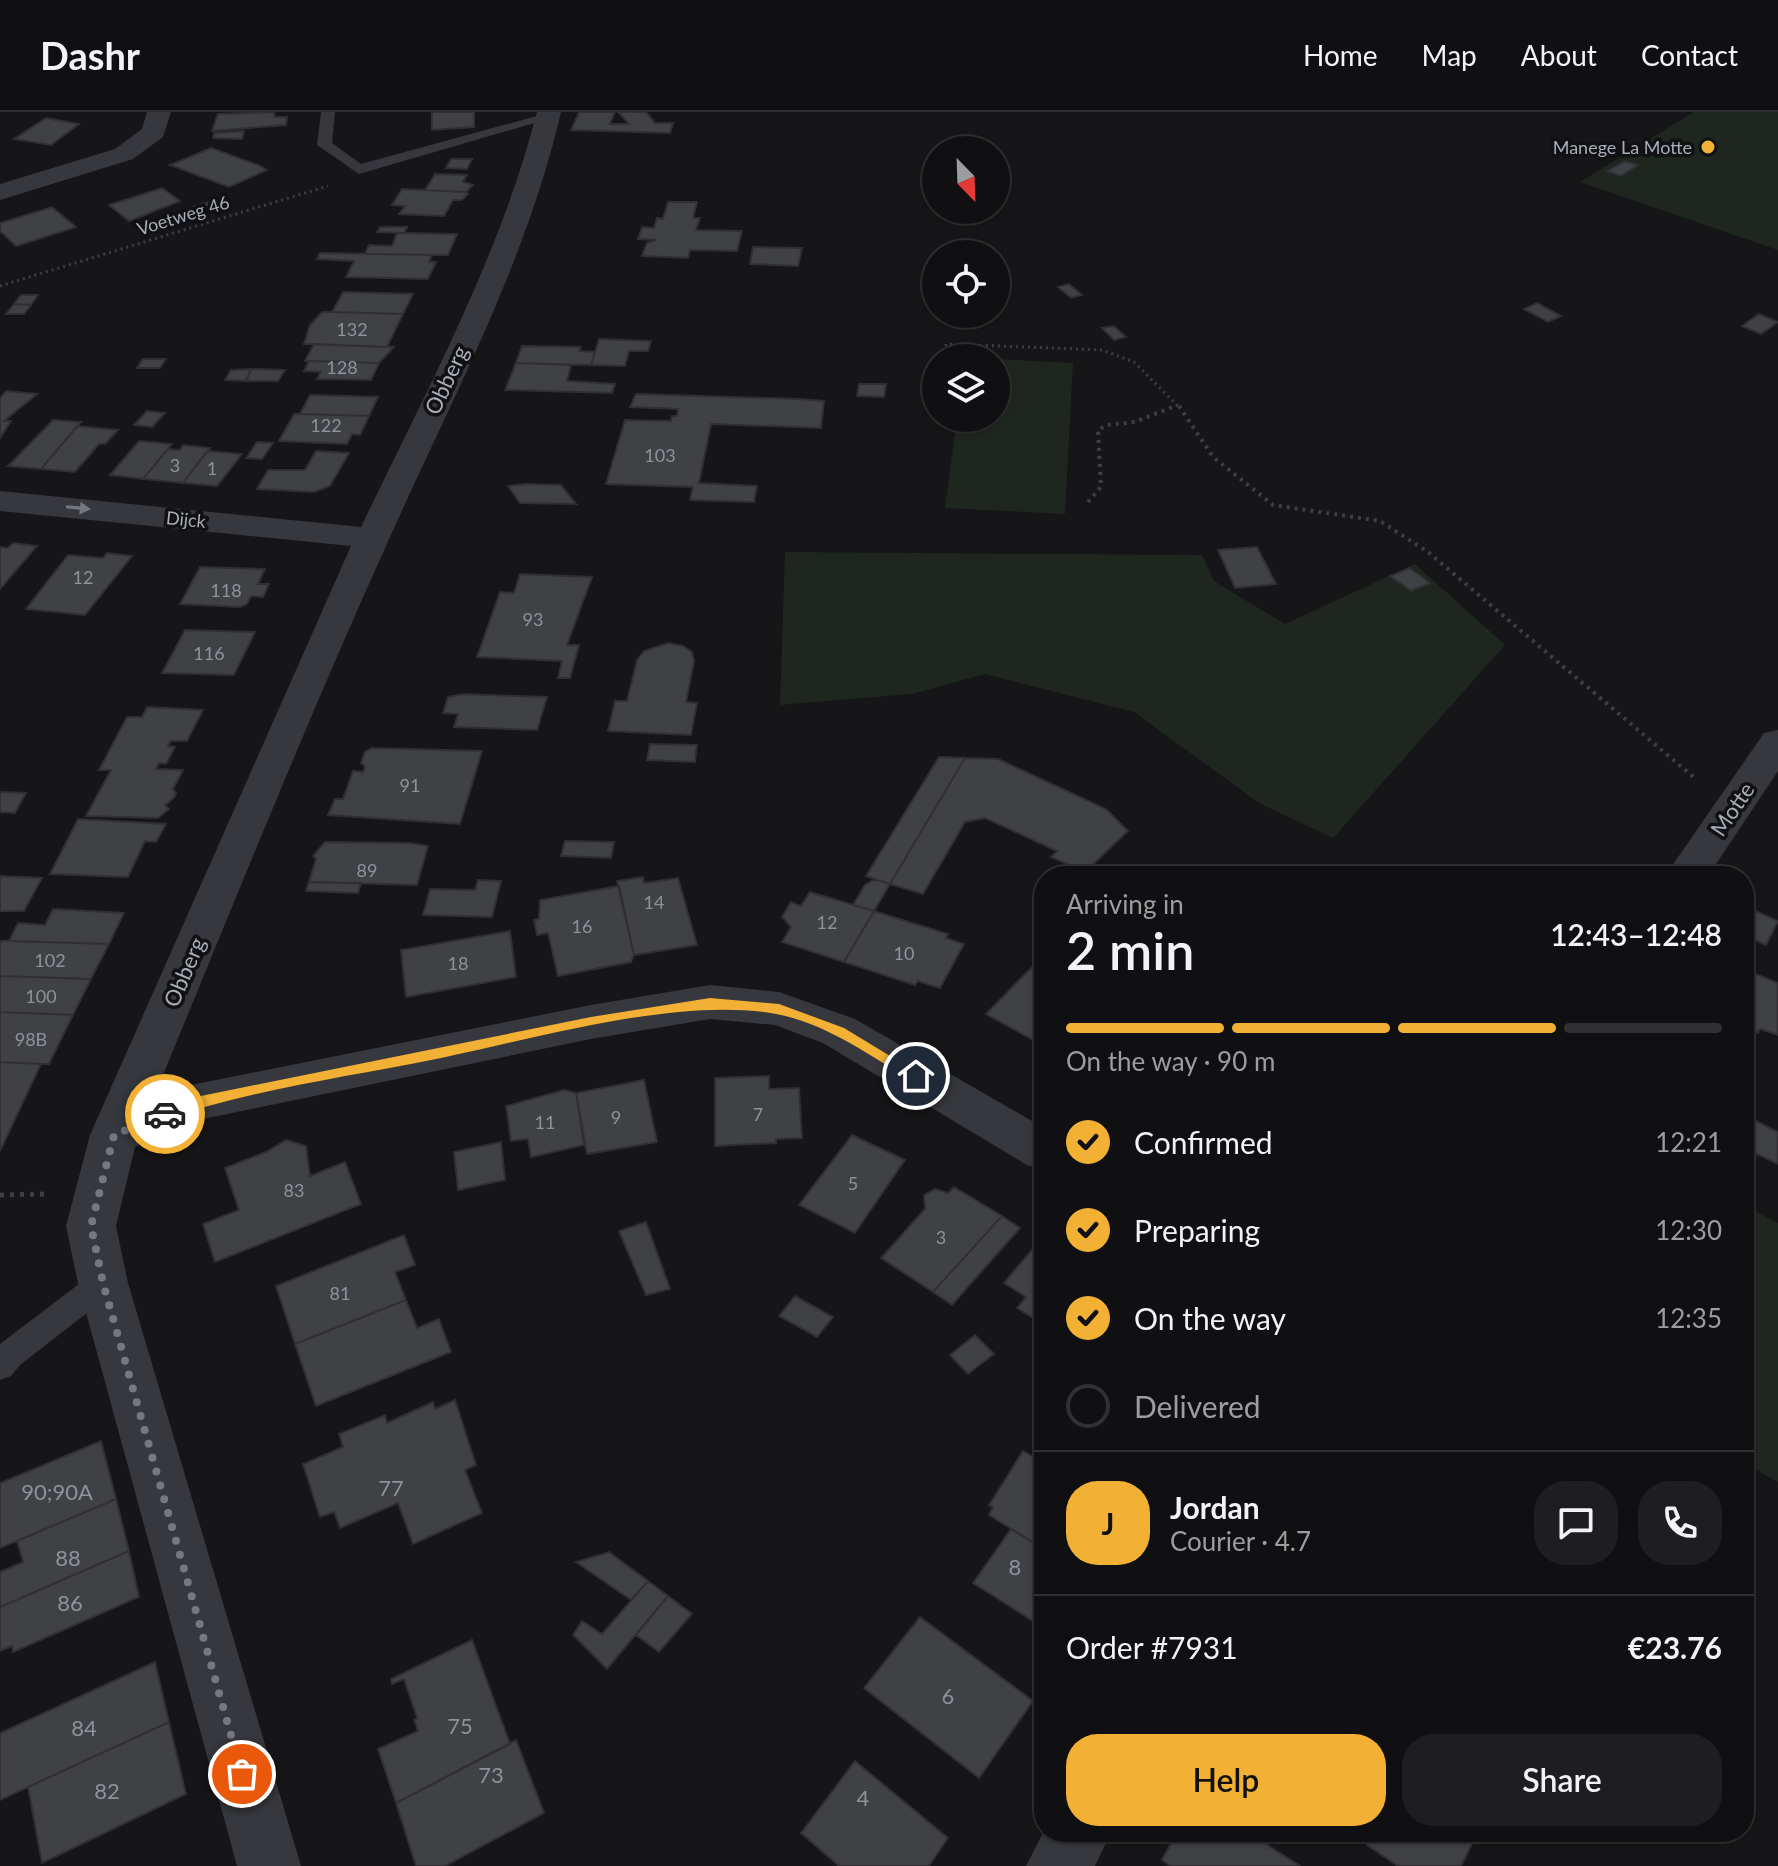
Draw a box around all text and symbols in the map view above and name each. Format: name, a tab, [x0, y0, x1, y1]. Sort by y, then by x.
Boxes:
text: Dashr	[40, 32, 140, 78]
text: Home	[1303, 38, 1378, 72]
text: Map	[1422, 38, 1477, 72]
text: About	[1521, 38, 1597, 72]
text: Contact	[1641, 38, 1738, 72]
north arrow	[922, 136, 1010, 224]
map controls	[922, 136, 1010, 432]
place label: Manege La Motte	[1553, 136, 1692, 158]
marker: Manege La Motte	[1699, 138, 1717, 156]
street label: Voetweg 46	[134, 191, 232, 239]
button: locate	[922, 240, 1010, 328]
house number: 132	[336, 318, 368, 340]
street label: Obberg	[418, 341, 474, 419]
button: layers	[922, 344, 1010, 432]
house number: 128	[326, 356, 358, 378]
house number: 122	[310, 414, 342, 436]
house number: 103	[644, 444, 676, 466]
house number: 3	[170, 454, 180, 476]
house number: 1	[207, 457, 217, 479]
one-way arrow	[66, 502, 91, 515]
street label: Dijck	[165, 506, 208, 532]
house number: 12	[73, 566, 93, 588]
house number: 118	[210, 579, 242, 601]
house number: 93	[523, 608, 543, 630]
house number: 116	[193, 642, 225, 664]
house number: 91	[400, 774, 420, 796]
street label: Motte	[1704, 777, 1760, 841]
house number: 89	[357, 859, 377, 881]
text: Arriving in	[1066, 888, 1184, 920]
house number: 14	[644, 891, 664, 913]
house number: 12	[817, 911, 837, 933]
house number: 16	[572, 915, 592, 937]
text: 12:43–12:48	[1550, 916, 1722, 952]
text: 2 min	[1066, 919, 1194, 981]
street label: Obberg	[157, 933, 211, 1011]
house number: 10	[894, 942, 914, 964]
house number: 102	[34, 949, 66, 971]
house number: 18	[448, 952, 468, 974]
house number: 100	[25, 985, 57, 1007]
house number: 98B	[15, 1028, 47, 1050]
pin	[882, 1042, 950, 1110]
text: On the way · 90 m	[1066, 1045, 1275, 1077]
icon: home	[894, 1054, 938, 1098]
courier	[125, 1074, 205, 1154]
icon: car	[143, 1092, 187, 1136]
house number: 7	[753, 1103, 763, 1125]
house number: 9	[611, 1106, 621, 1128]
house number: 11	[535, 1111, 555, 1133]
icon: check	[1066, 1120, 1110, 1164]
text: Confirmed	[1134, 1124, 1273, 1160]
text: 12:21	[1655, 1126, 1722, 1158]
house number: 5	[848, 1172, 858, 1194]
house number: 83	[284, 1179, 304, 1201]
icon: check	[1066, 1208, 1110, 1252]
text: Preparing	[1134, 1212, 1260, 1248]
text: 12:30	[1655, 1214, 1722, 1246]
house number: 3	[936, 1226, 946, 1248]
house number: 81	[330, 1282, 350, 1304]
icon: check	[1066, 1296, 1110, 1340]
text: On the way	[1134, 1300, 1286, 1336]
text: 12:35	[1655, 1302, 1722, 1334]
text: Delivered	[1134, 1388, 1261, 1424]
house number: 77	[378, 1474, 404, 1501]
house number: 90;90A	[21, 1478, 93, 1505]
button: chat	[1534, 1481, 1618, 1565]
button: phone	[1638, 1481, 1722, 1565]
text: Jordan	[1170, 1489, 1260, 1525]
text: J	[1102, 1505, 1114, 1541]
text: Courier · 4.7	[1170, 1525, 1311, 1557]
house number: 88	[55, 1544, 81, 1571]
house number: 8	[1009, 1553, 1021, 1580]
house number: 86	[57, 1589, 83, 1616]
text: Order #7931	[1066, 1629, 1238, 1665]
text: €23.76	[1628, 1629, 1722, 1665]
house number: 6	[942, 1682, 954, 1709]
house number: 75	[447, 1712, 473, 1739]
house number: 84	[71, 1714, 97, 1741]
button: Help	[1066, 1734, 1386, 1826]
button: Share	[1402, 1734, 1722, 1826]
pin	[208, 1740, 276, 1808]
icon: bag	[220, 1752, 264, 1796]
house number: 73	[478, 1761, 504, 1788]
house number: 82	[94, 1777, 120, 1804]
house number: 4	[857, 1784, 870, 1811]

